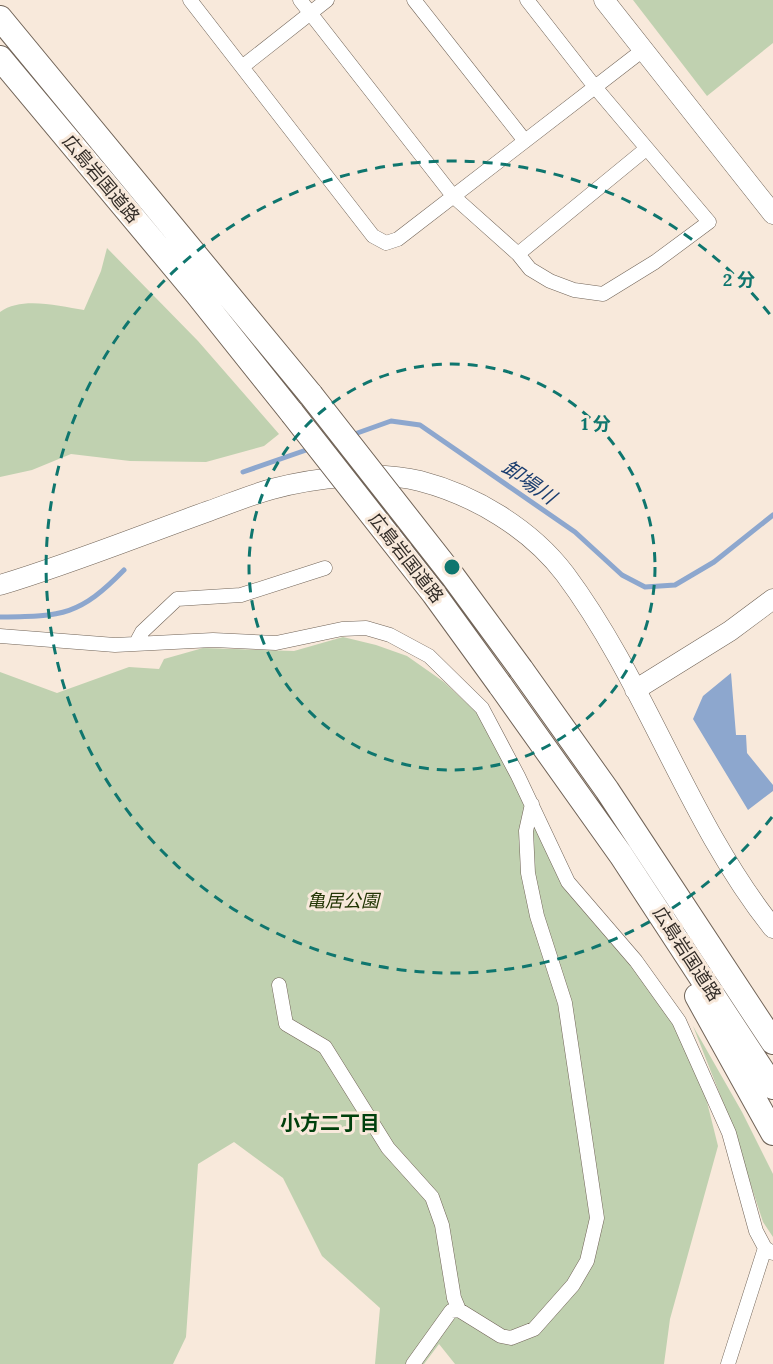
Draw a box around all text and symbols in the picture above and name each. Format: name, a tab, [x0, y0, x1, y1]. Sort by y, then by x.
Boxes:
street label: 広島岩国道路	[58, 130, 145, 227]
text: 2 分	[723, 268, 755, 291]
text: 1 分	[581, 412, 611, 435]
water label: 卸場川	[498, 454, 563, 510]
street label: 広島岩国道路	[364, 508, 449, 607]
centre of rings	[442, 557, 462, 577]
park label: 亀居公園	[307, 889, 382, 912]
street label: 広島岩国道路	[648, 902, 726, 1005]
district label: 小方二丁目	[280, 1110, 380, 1135]

